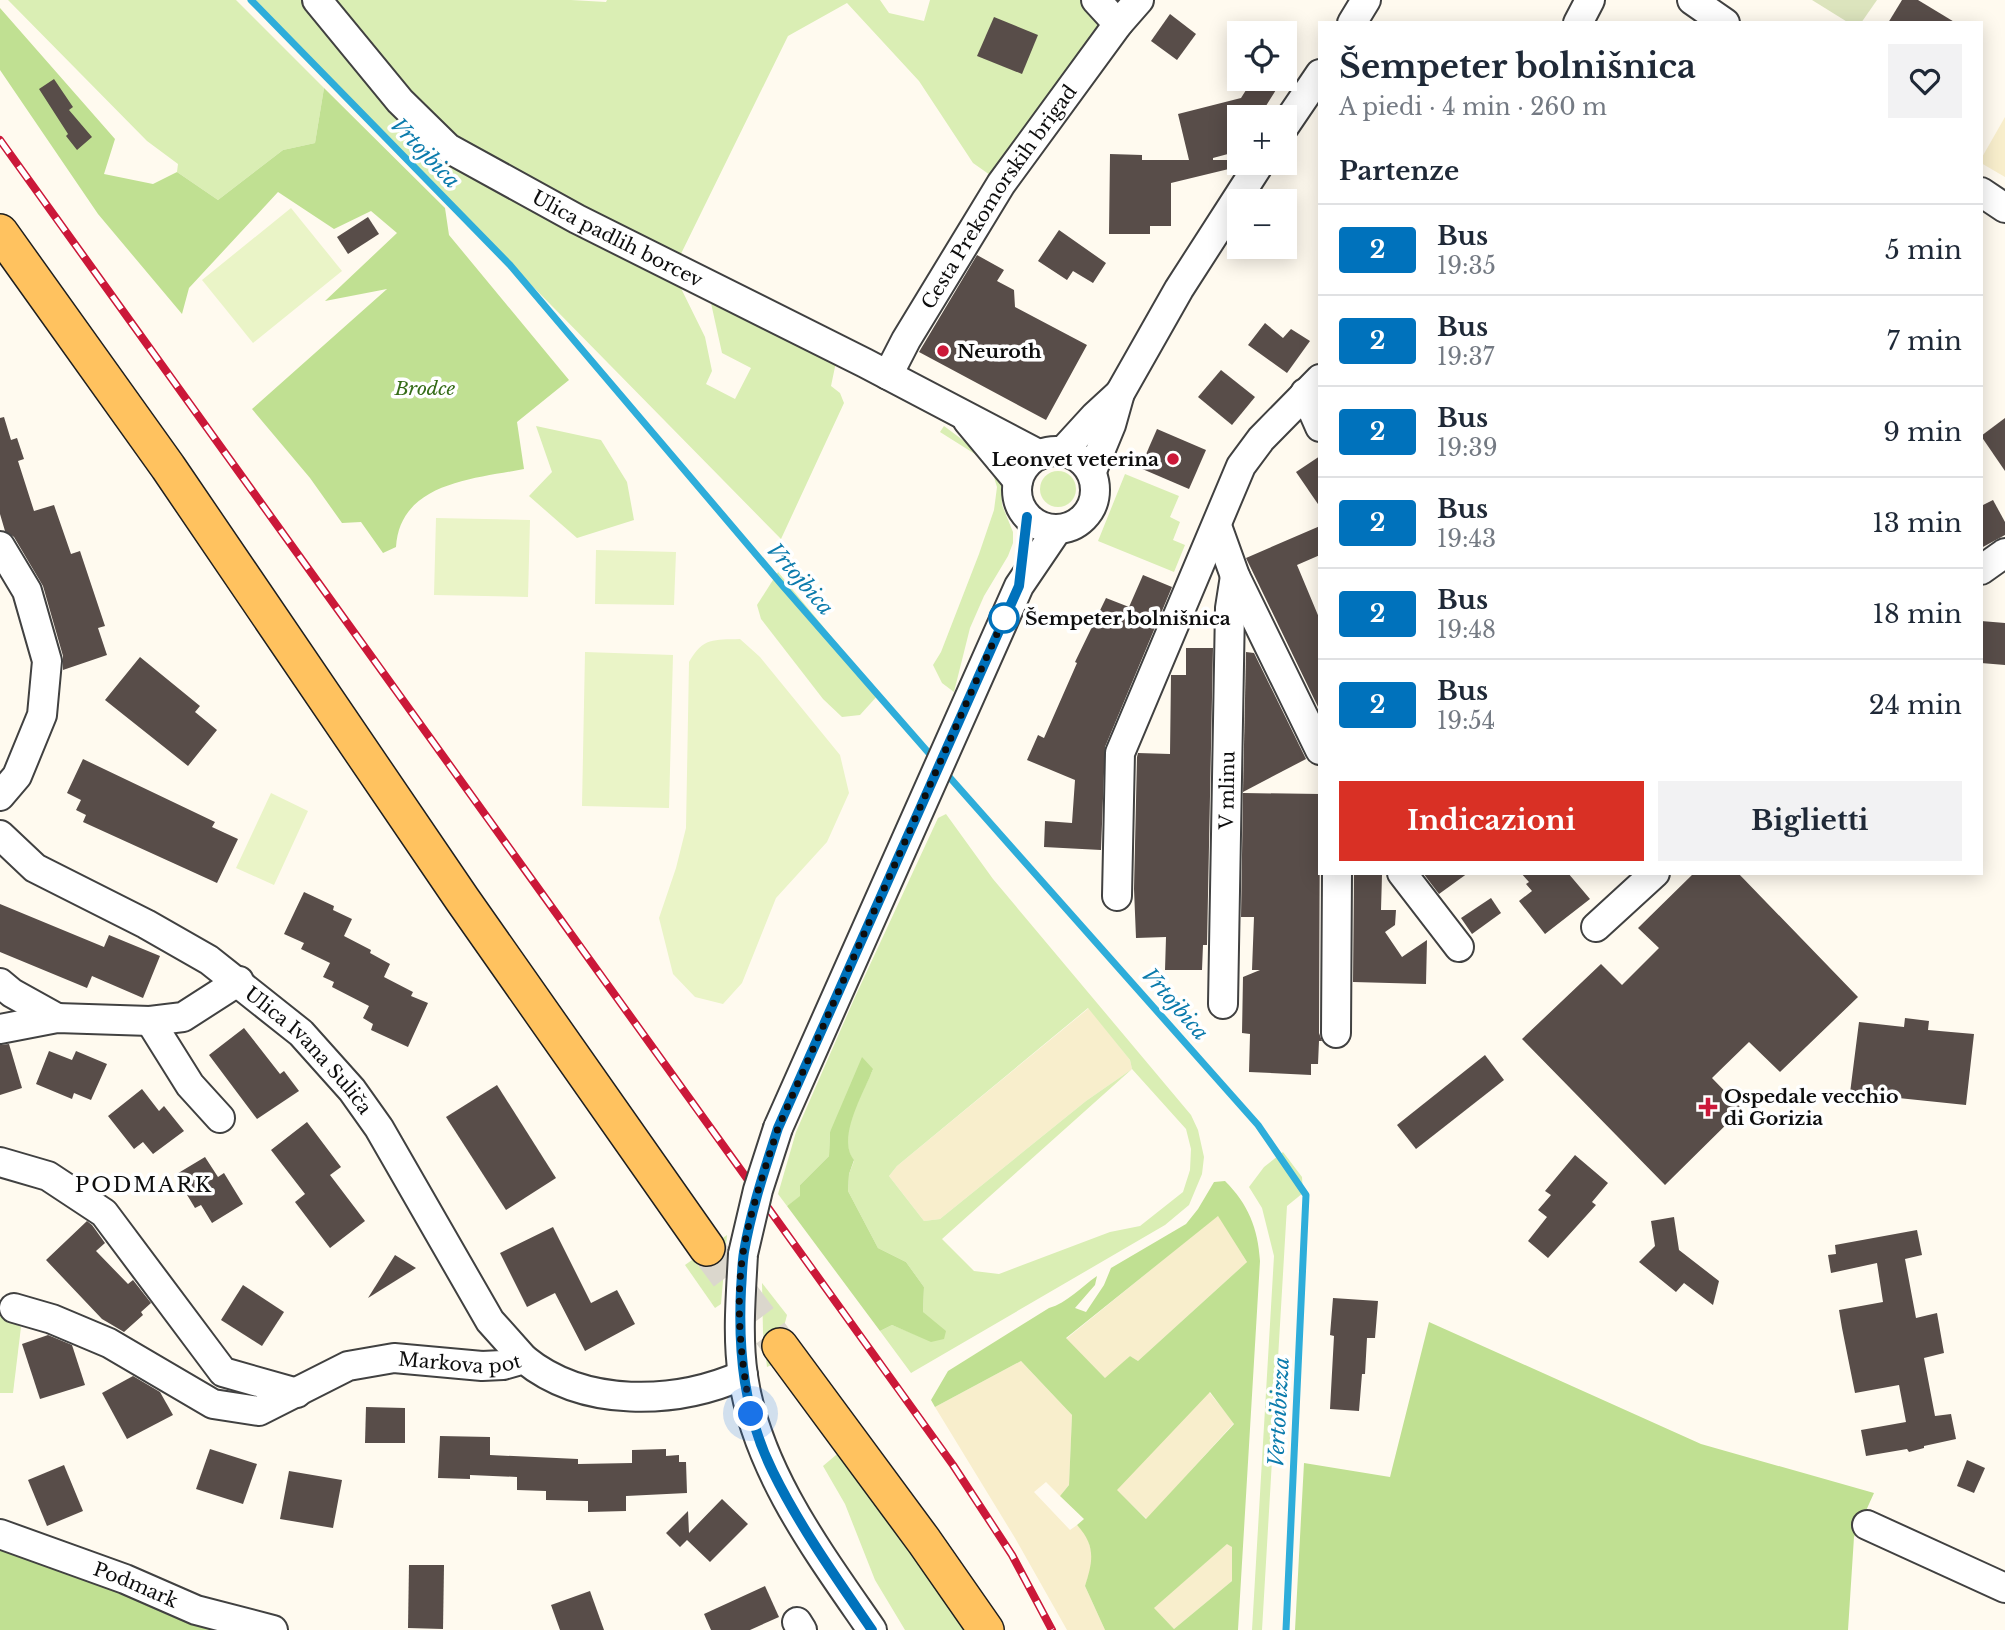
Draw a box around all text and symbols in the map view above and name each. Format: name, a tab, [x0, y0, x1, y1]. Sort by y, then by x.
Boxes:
map controls	[1227, 21, 1297, 259]
button: locate	[1227, 21, 1297, 91]
button: heart	[1888, 44, 1962, 118]
text: Šempeter bolnišnica	[1339, 46, 1696, 87]
street label: Cesta Prekomorskih brigad	[917, 80, 1082, 313]
text: A piedi · 4 min · 260 m	[1339, 93, 1607, 121]
button: +	[1227, 105, 1297, 175]
water label: Vrtojbica	[385, 112, 465, 194]
text: Partenze	[1339, 155, 1459, 187]
street label: Ulica padlih borcev	[528, 186, 707, 292]
button: −	[1227, 189, 1297, 259]
text: Bus	[1437, 220, 1488, 252]
text: 5 min	[1885, 234, 1962, 266]
text: 2	[1370, 235, 1385, 264]
text: 19:35	[1437, 252, 1496, 280]
text: Bus	[1437, 311, 1488, 343]
text: 7 min	[1887, 325, 1962, 357]
text: 2	[1370, 326, 1385, 355]
place label: Neuroth	[957, 340, 1042, 363]
marker: Neuroth	[935, 343, 951, 359]
text: 19:37	[1437, 343, 1494, 371]
park label: Brodce	[394, 377, 456, 400]
text: Bus	[1437, 402, 1488, 434]
text: 9 min	[1883, 416, 1962, 448]
text: 2	[1370, 417, 1385, 446]
text: 19:39	[1437, 434, 1498, 462]
place label: Leonvet veterina	[991, 448, 1159, 471]
marker: Leonvet veterina	[1165, 451, 1181, 467]
text: Bus	[1437, 493, 1488, 525]
text: 13 min	[1872, 507, 1962, 539]
text: 2	[1370, 508, 1385, 537]
text: 19:43	[1437, 525, 1496, 553]
water label: Vrtojbica	[761, 537, 839, 621]
text: Bus	[1437, 584, 1488, 616]
text: 18 min	[1873, 598, 1962, 630]
text: 2	[1370, 599, 1385, 628]
marker: Šempeter bolnišnica	[989, 603, 1019, 633]
place label: Šempeter bolnišnica	[1025, 607, 1231, 630]
text: 19:48	[1437, 616, 1496, 644]
text: Bus	[1437, 675, 1488, 707]
text: 24 min	[1869, 689, 1962, 721]
text: 2	[1370, 690, 1385, 719]
text: 19:54	[1437, 707, 1495, 735]
street label: V mlinu	[1215, 750, 1239, 830]
button: Indicazioni	[1339, 781, 1644, 861]
button: Biglietti	[1658, 781, 1962, 861]
water label: Vrtojbica	[1136, 962, 1214, 1046]
street label: Ulica Ivana Suliča	[240, 982, 377, 1119]
place label: Ospedale vecchio di Gorizia	[1724, 1085, 1898, 1130]
marker: Ospedale vecchio di Gorizia	[1698, 1097, 1718, 1117]
district label: PODMARK	[75, 1172, 213, 1198]
street label: Markova pot	[397, 1347, 525, 1378]
water label: Vertoibizza	[1263, 1356, 1295, 1468]
your location	[733, 1396, 768, 1431]
street label: Podmark	[90, 1558, 182, 1613]

